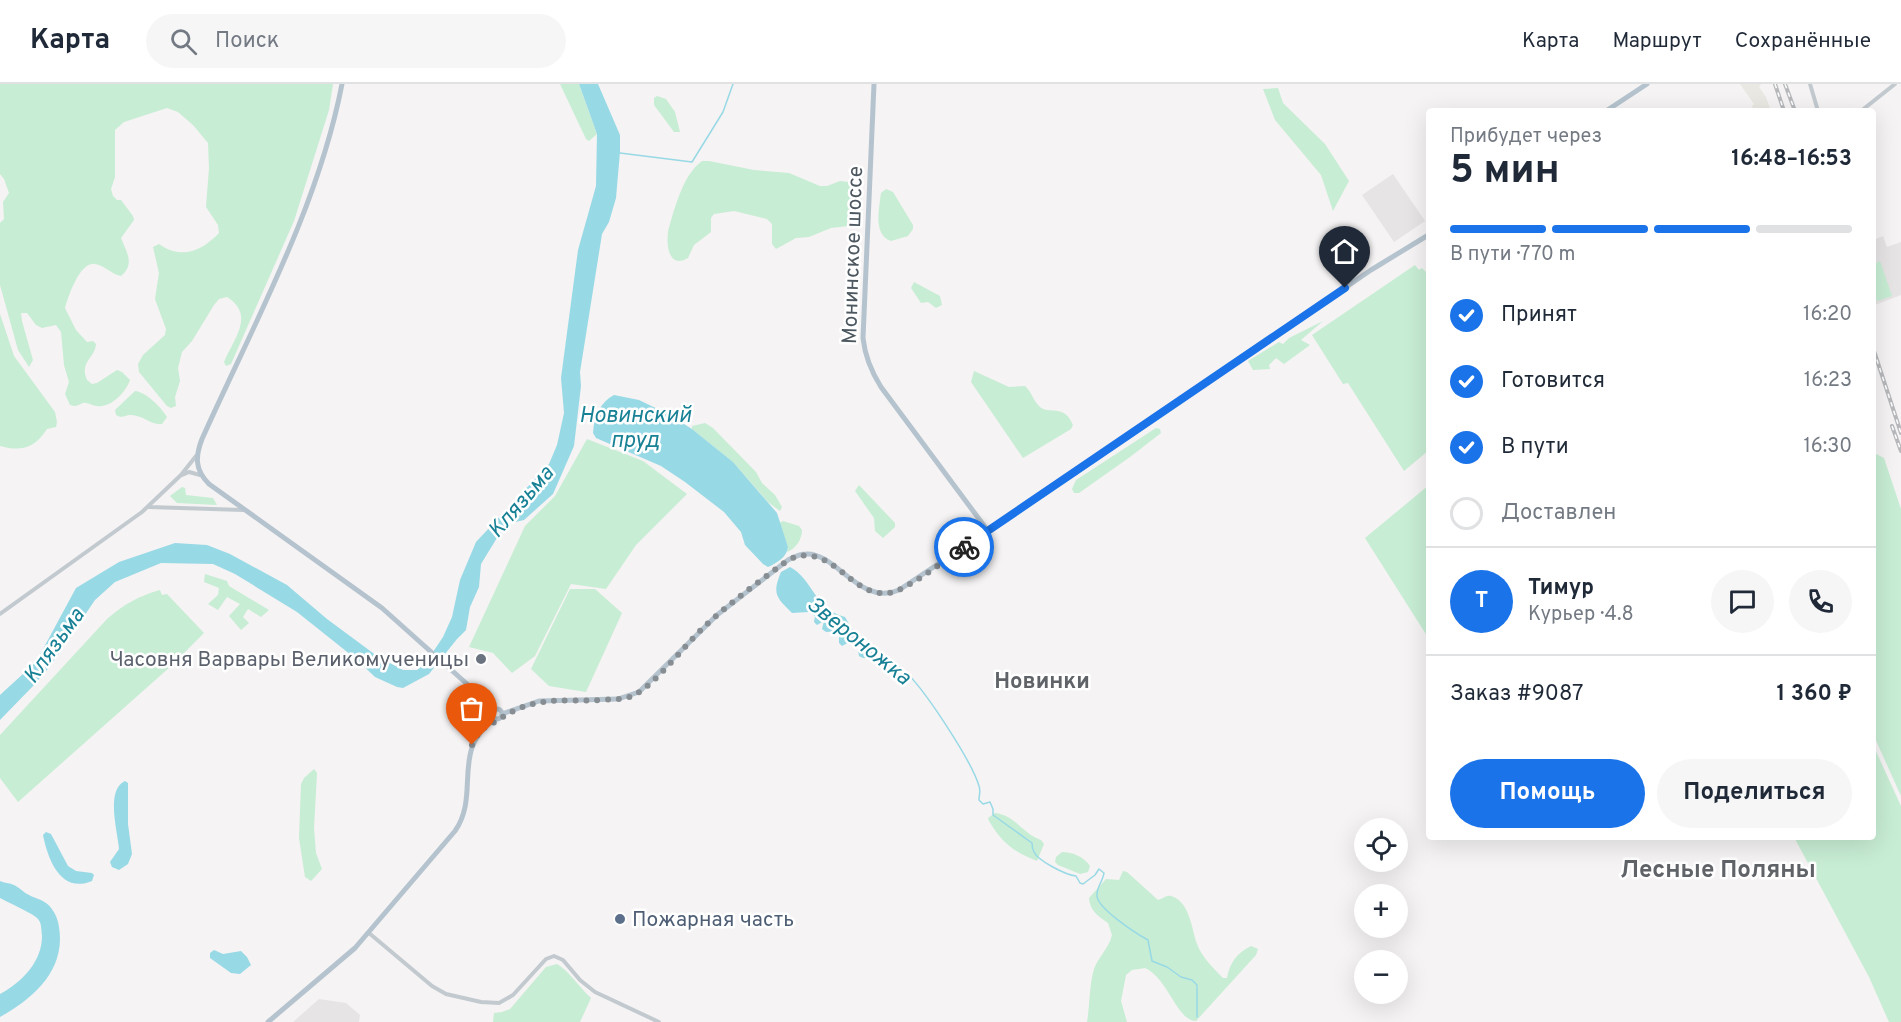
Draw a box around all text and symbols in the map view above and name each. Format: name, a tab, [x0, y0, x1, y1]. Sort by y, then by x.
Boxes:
search box	[146, 14, 566, 68]
text: Карта	[30, 23, 110, 59]
icon: search	[167, 25, 200, 58]
text: Поиск	[215, 28, 279, 55]
text: Карта	[1522, 28, 1579, 55]
text: Маршрут	[1612, 28, 1702, 55]
text: Сохранённые	[1735, 28, 1871, 55]
text: Прибудет через	[1450, 124, 1602, 150]
text: 16:48–16:53	[1731, 146, 1852, 173]
text: 5 мин	[1450, 148, 1560, 197]
street label: Монинское шоссе	[837, 166, 870, 345]
pin	[1319, 226, 1370, 288]
icon: home	[1328, 235, 1361, 268]
text: В пути · 770 m	[1450, 242, 1576, 268]
icon: check	[1450, 299, 1483, 332]
text: Принят	[1501, 302, 1577, 329]
text: 16:20	[1803, 302, 1852, 328]
icon: check	[1450, 365, 1483, 398]
text: Готовится	[1501, 368, 1605, 395]
text: 16:23	[1804, 368, 1852, 394]
water label: Новинский пруд	[579, 403, 692, 455]
icon: check	[1450, 431, 1483, 464]
text: В пути	[1501, 434, 1569, 461]
text: 16:30	[1803, 434, 1852, 460]
water label: Клязьма	[483, 461, 561, 544]
text: Доставлен	[1501, 500, 1616, 527]
courier	[934, 517, 994, 577]
icon: bike	[948, 531, 981, 564]
button: chat	[1711, 570, 1774, 633]
button: phone	[1789, 570, 1852, 633]
text: Тимур	[1528, 575, 1594, 602]
text: Т	[1475, 588, 1488, 615]
water label: Звероножка	[801, 592, 916, 692]
text: Курьер · 4.8	[1528, 602, 1634, 628]
water label: Клязьма	[19, 603, 92, 690]
place label: Часовня Варвары Великомученицы	[110, 647, 469, 674]
marker: Часовня Варвары Великомученицы	[474, 652, 488, 666]
district label: Новинки	[994, 669, 1090, 696]
text: Заказ #9087	[1450, 681, 1584, 708]
text: 1 360 ₽	[1777, 681, 1852, 708]
pin	[446, 683, 497, 745]
icon: bag	[455, 692, 488, 725]
button: Помощь	[1450, 759, 1645, 828]
button: Поделиться	[1657, 759, 1852, 828]
map controls	[1354, 818, 1408, 1004]
button: locate	[1354, 818, 1408, 872]
district label: Лесные Поляны	[1620, 856, 1816, 886]
button: +	[1354, 884, 1408, 938]
place label: Пожарная часть	[632, 907, 794, 934]
marker: Пожарная часть	[613, 912, 627, 926]
button: −	[1354, 950, 1408, 1004]

